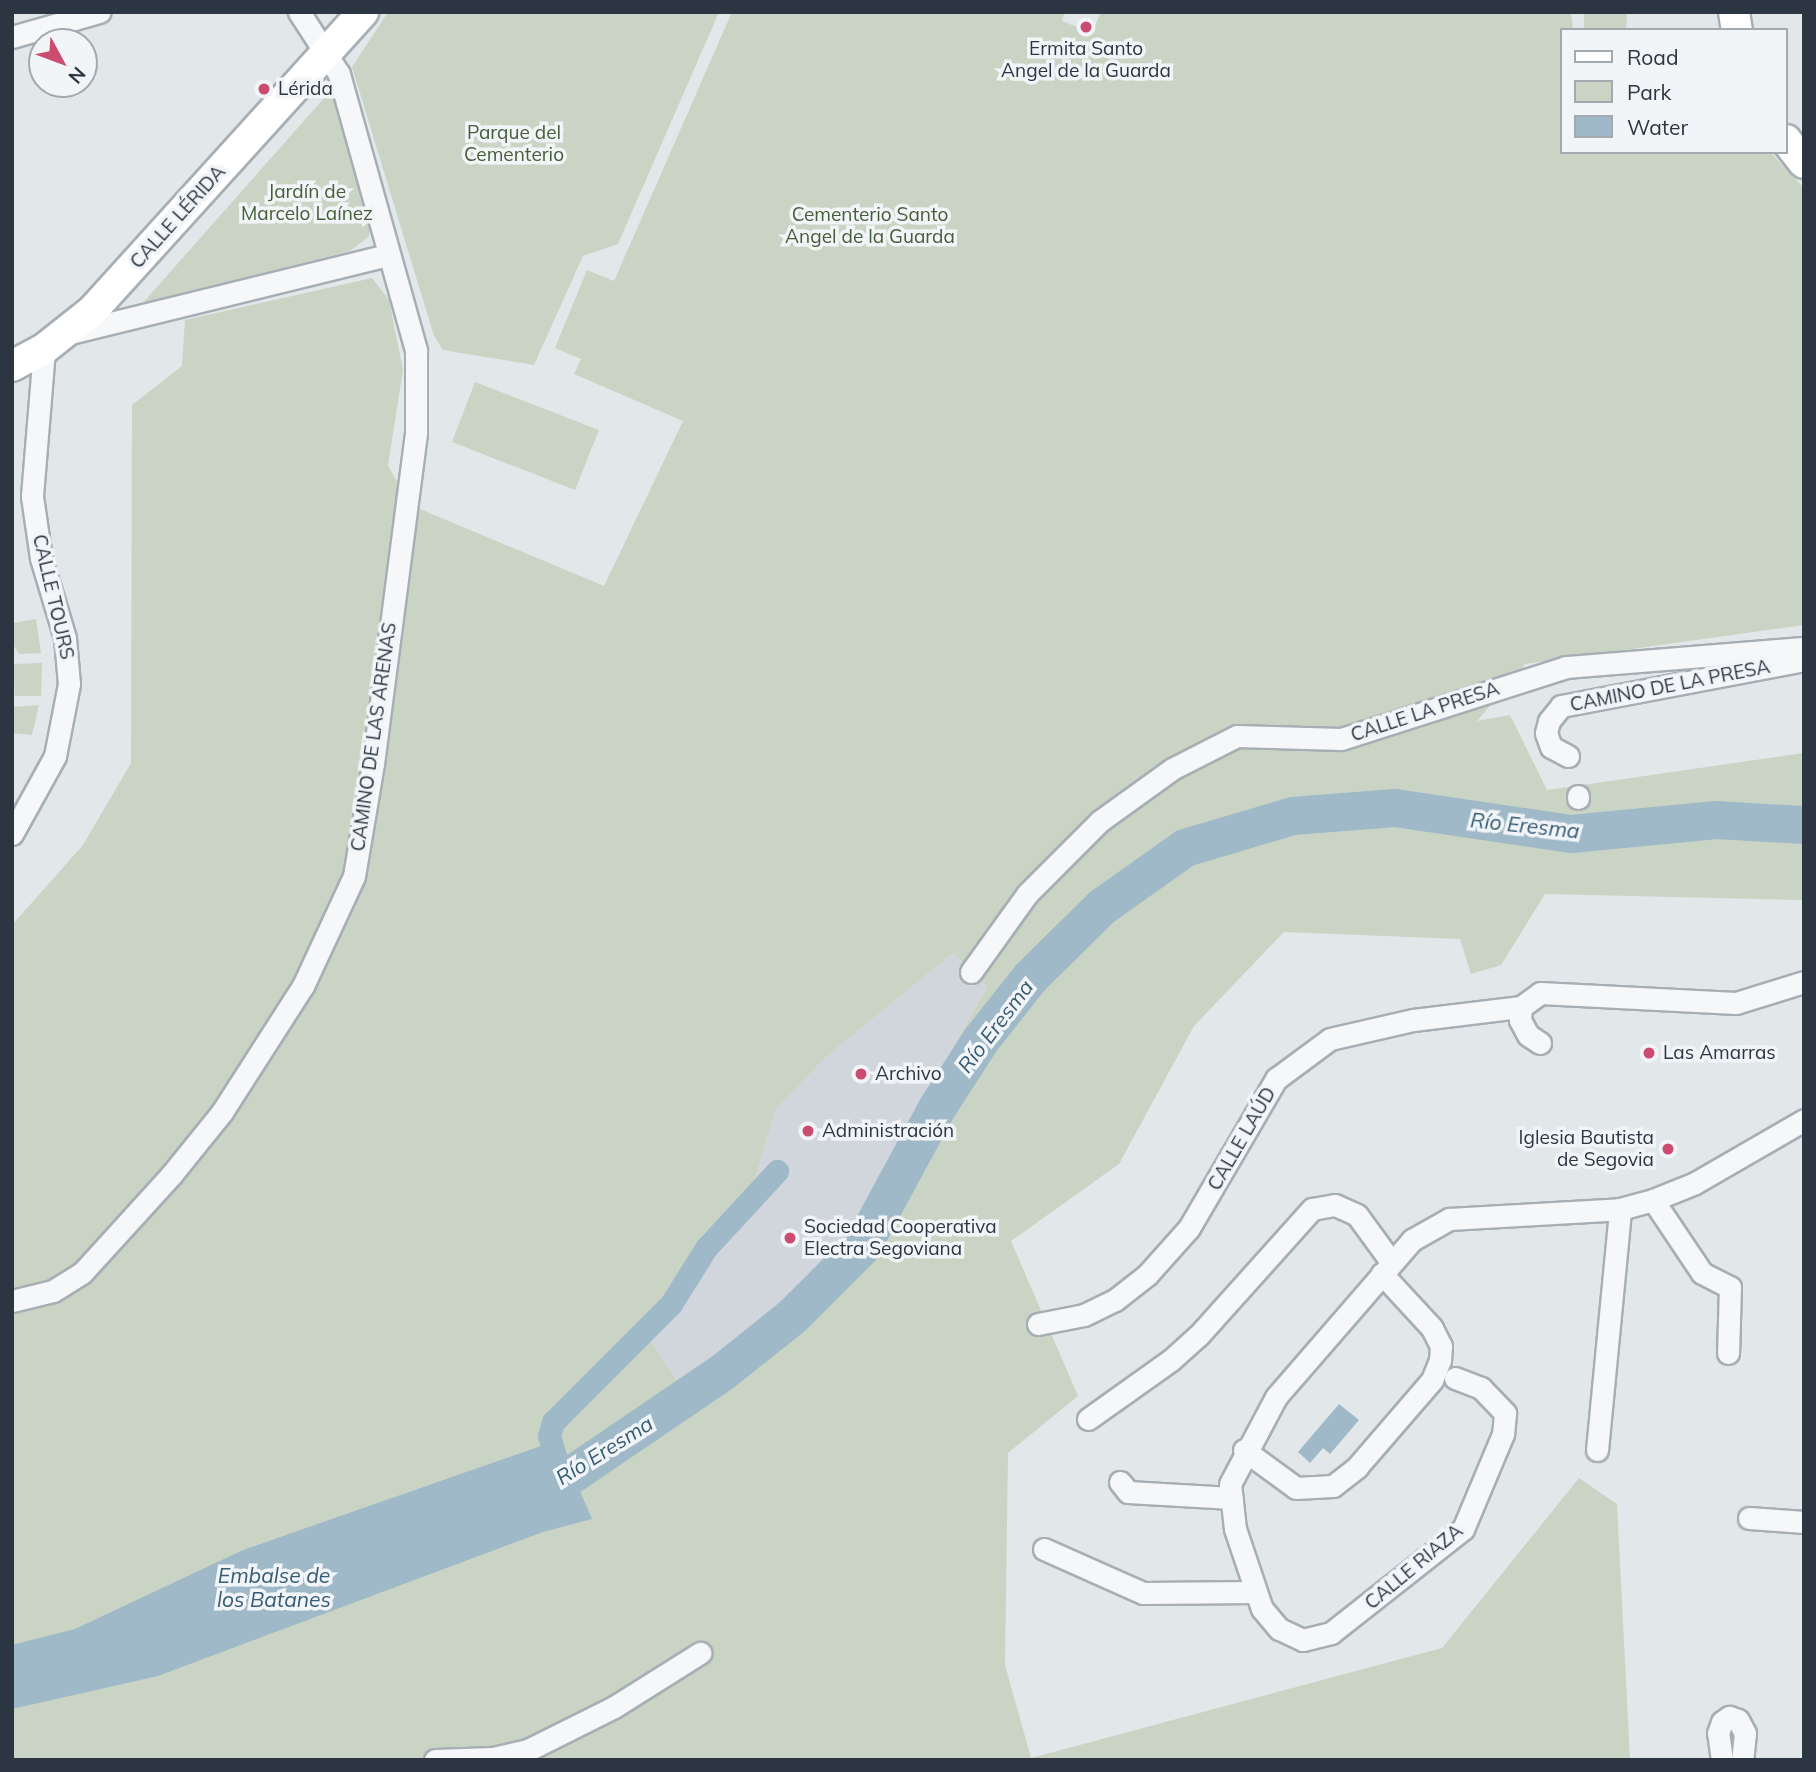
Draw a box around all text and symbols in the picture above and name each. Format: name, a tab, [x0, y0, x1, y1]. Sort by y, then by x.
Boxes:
marker: Ermita Santo Angel de la Guarda	[1078, 19, 1094, 35]
north arrow	[28, 28, 98, 98]
legend	[1560, 28, 1788, 154]
place label: Ermita Santo Angel de la Guarda	[1001, 38, 1171, 82]
text: Road	[1627, 44, 1678, 70]
text: N	[64, 62, 91, 89]
place label: Lérida	[278, 78, 333, 100]
text: Park	[1627, 79, 1671, 105]
marker: Lérida	[256, 81, 272, 97]
text: Water	[1627, 114, 1688, 140]
park label: Parque del Cementerio	[464, 122, 564, 166]
street label: CALLE LÉRIDA	[126, 161, 230, 273]
park label: Jardín de Marcelo Laínez	[241, 181, 373, 225]
park label: Cementerio Santo Angel de la Guarda	[785, 204, 955, 248]
street label: CALLE TOURS	[28, 532, 78, 662]
street label: CAMINO DE LAS ARENAS	[347, 621, 401, 853]
street label: CAMINO DE LA PRESA	[1568, 655, 1772, 717]
street label: CALLE LA PRESA	[1348, 677, 1502, 747]
water label: Río Eresma	[1469, 807, 1581, 843]
water label: Río Eresma	[952, 975, 1038, 1077]
place label: Las Amarras	[1663, 1042, 1776, 1064]
marker: Las Amarras	[1641, 1045, 1657, 1061]
place label: Archivo	[875, 1063, 942, 1085]
marker: Archivo	[853, 1066, 869, 1082]
street label: CALLE LAÚD	[1203, 1083, 1281, 1195]
place label: Administración	[822, 1120, 954, 1142]
marker: Administración	[800, 1123, 816, 1139]
place label: Iglesia Bautista de Segovia	[1519, 1127, 1654, 1171]
marker: Iglesia Bautista de Segovia	[1660, 1141, 1676, 1157]
place label: Sociedad Cooperativa Electra Segoviana	[804, 1216, 997, 1260]
marker: Sociedad Cooperativa Electra Segoviana	[782, 1230, 798, 1246]
water label: Río Eresma	[551, 1410, 657, 1490]
street label: CALLE RIAZA	[1361, 1520, 1467, 1614]
water label: Embalse de los Batanes	[217, 1562, 331, 1612]

